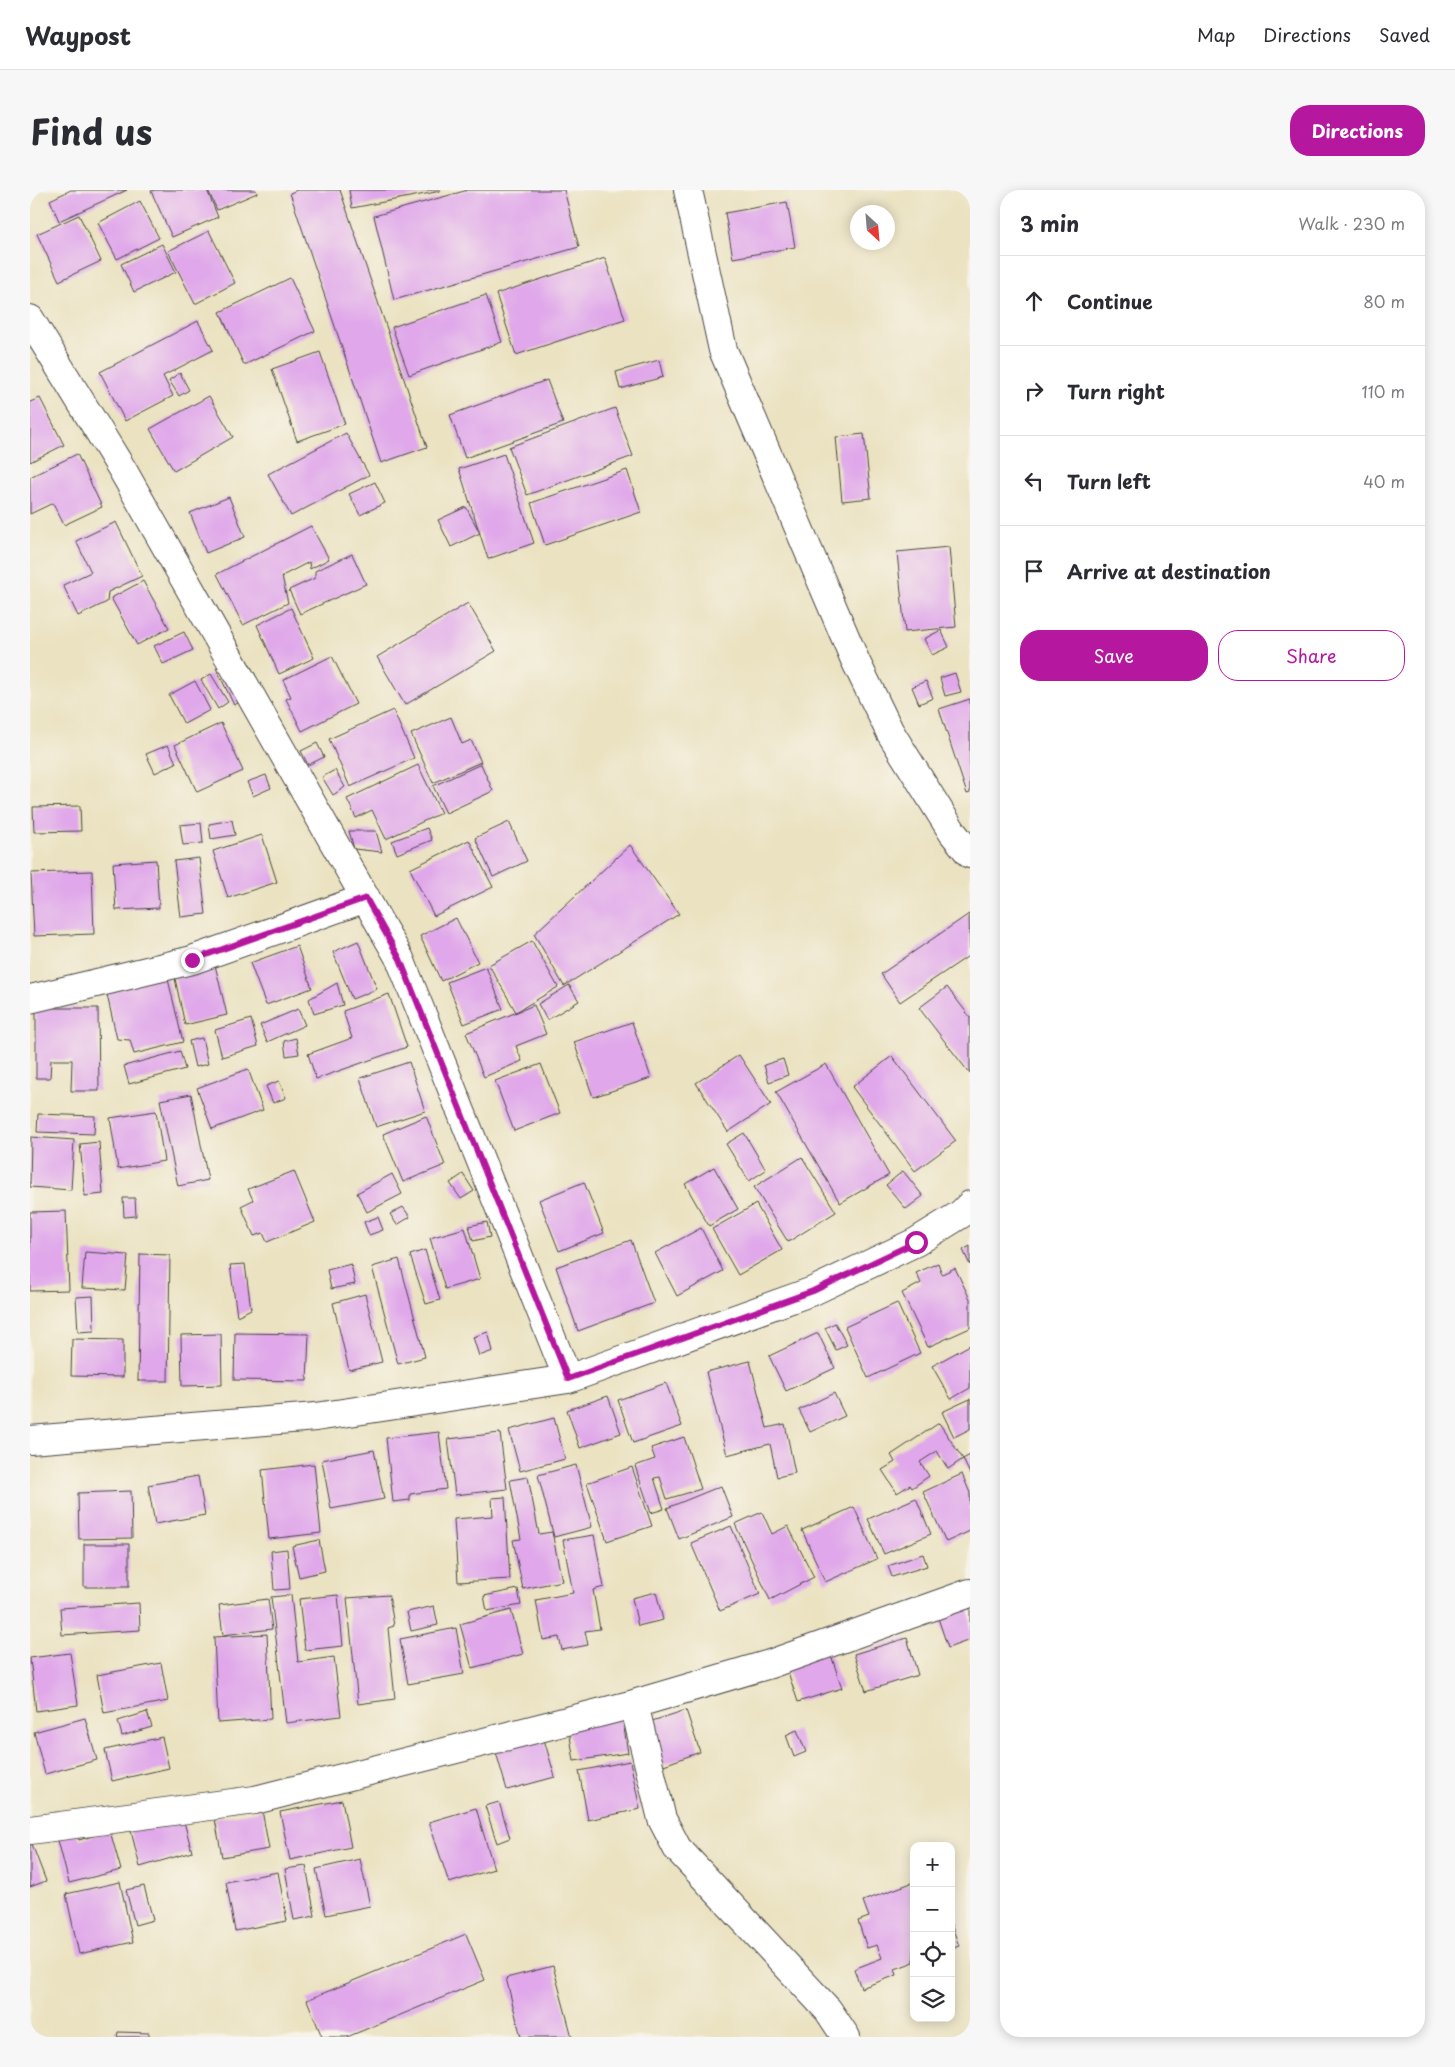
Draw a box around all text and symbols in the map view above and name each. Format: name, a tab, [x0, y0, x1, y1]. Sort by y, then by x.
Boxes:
text: Waypost	[25, 17, 131, 53]
text: Map	[1197, 21, 1235, 48]
text: Directions	[1263, 21, 1351, 48]
text: Saved	[1379, 21, 1430, 48]
text: Find us	[30, 104, 152, 157]
button: Directions	[1290, 105, 1425, 156]
north arrow	[850, 205, 895, 250]
text: 3 min	[1020, 207, 1079, 239]
text: Walk · 230 m	[1298, 211, 1405, 235]
icon: ahead	[1020, 287, 1048, 315]
text: Continue	[1067, 287, 1153, 315]
text: 80 m	[1363, 289, 1405, 313]
icon: right	[1020, 377, 1048, 405]
text: Turn right	[1067, 377, 1165, 405]
text: 110 m	[1362, 379, 1405, 403]
icon: left	[1020, 467, 1048, 495]
text: Turn left	[1067, 467, 1151, 495]
text: 40 m	[1363, 469, 1405, 493]
icon: arrive	[1020, 557, 1048, 585]
text: Arrive at destination	[1067, 557, 1271, 585]
button: Save	[1020, 630, 1208, 681]
button: Share	[1218, 630, 1405, 681]
route end	[181, 949, 204, 972]
route start	[905, 1231, 928, 1254]
map controls	[910, 1842, 955, 2022]
button: +	[910, 1842, 955, 1887]
button: −	[910, 1887, 955, 1932]
button: locate	[910, 1932, 955, 1977]
button: layers	[910, 1977, 955, 2022]

